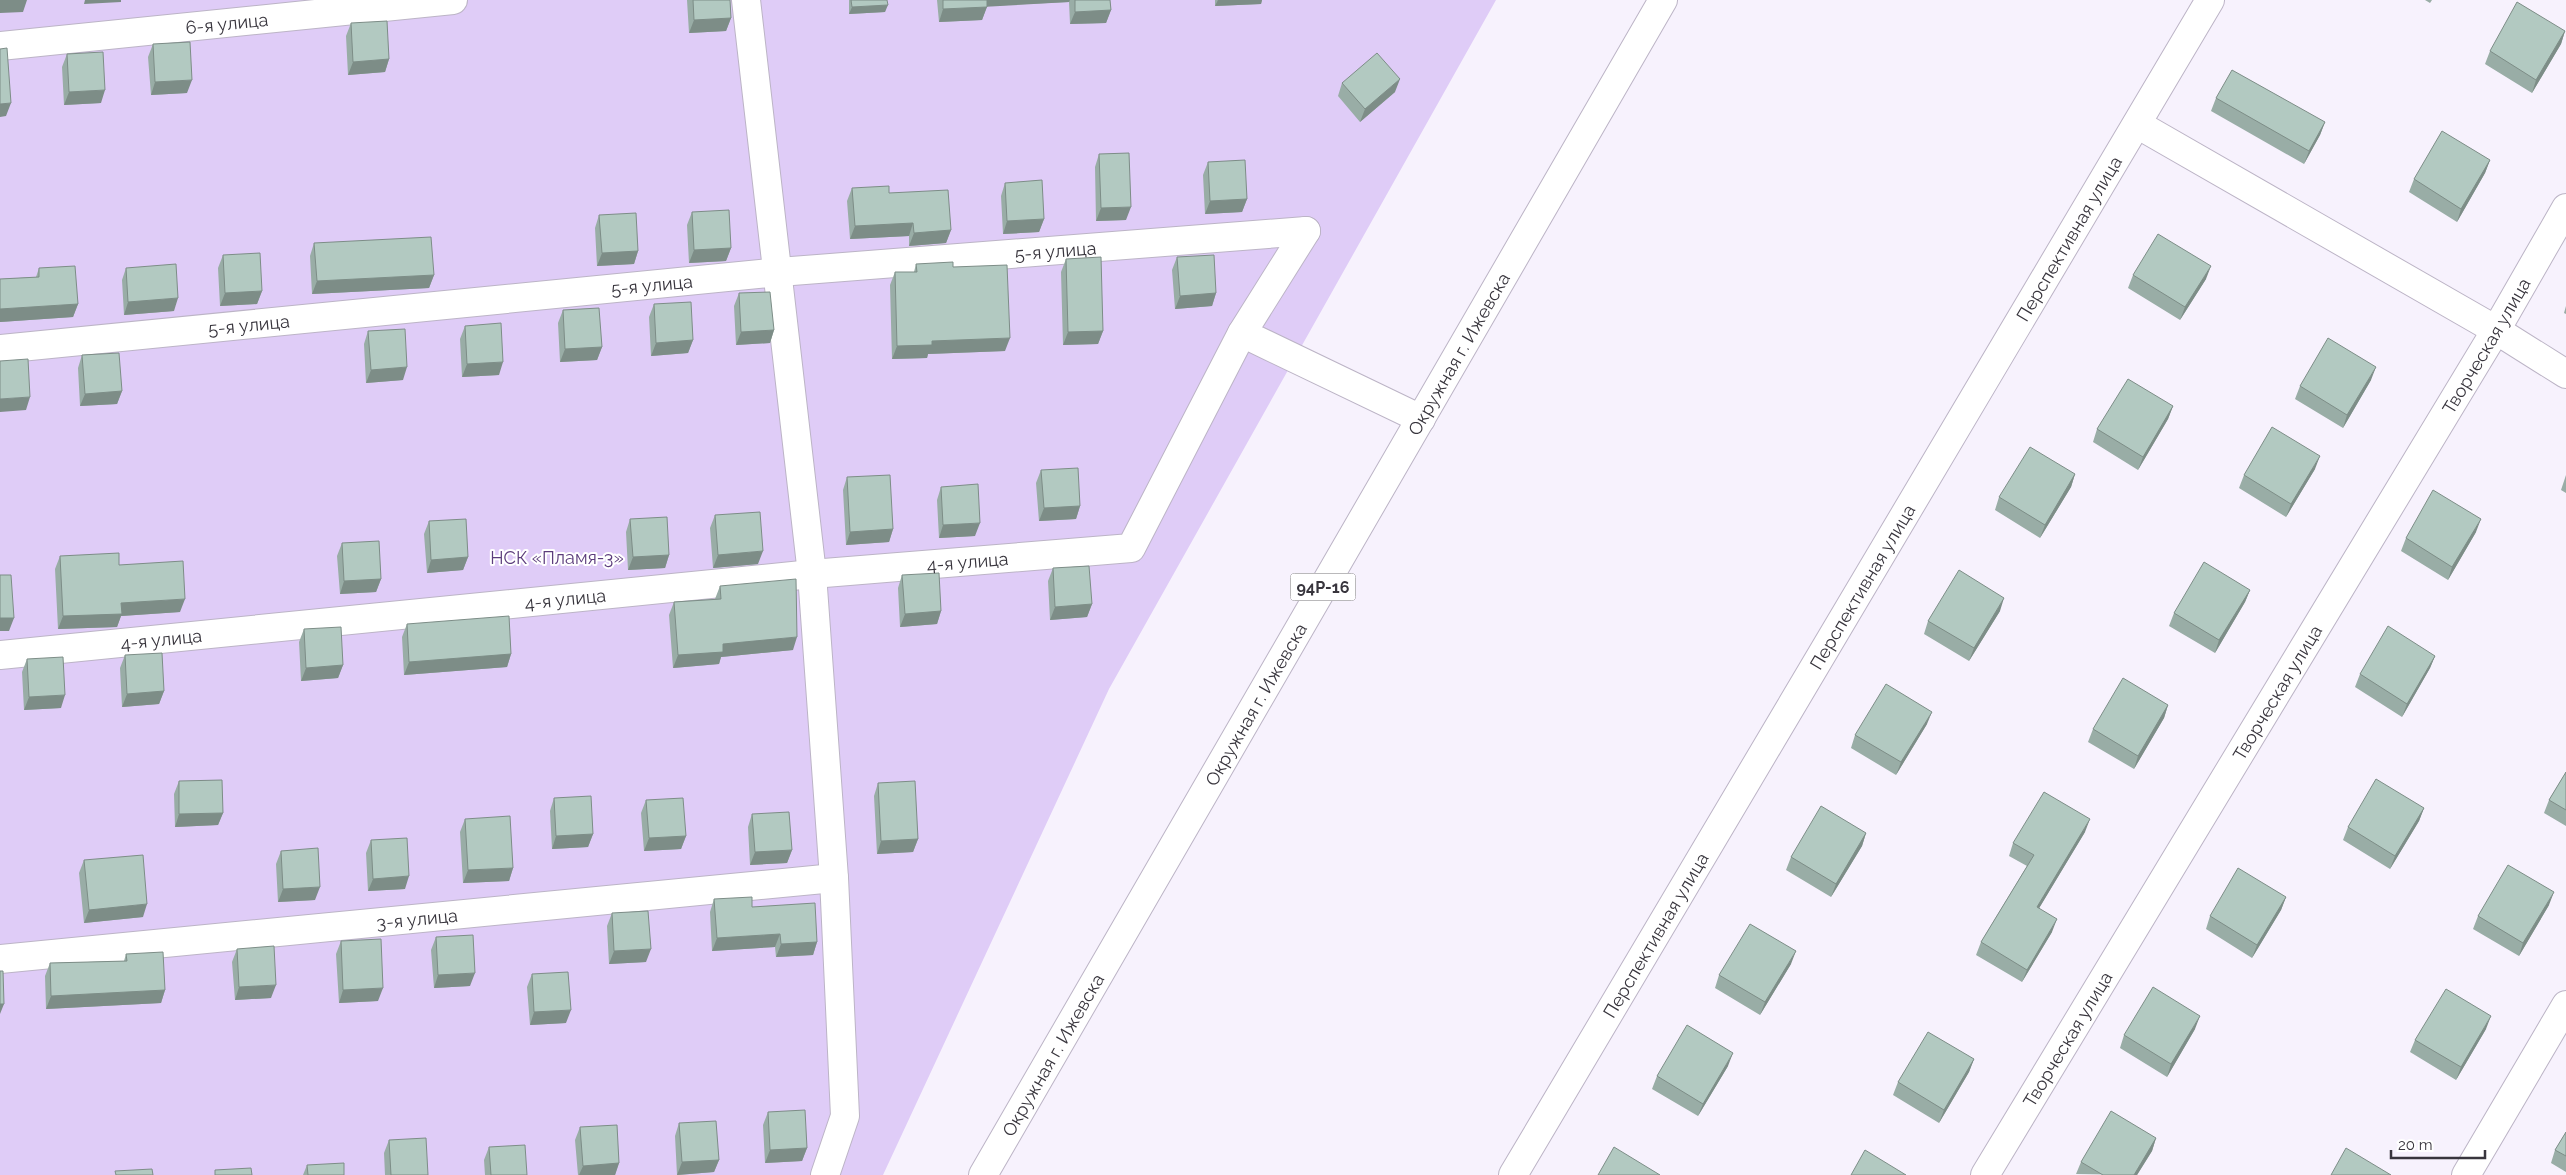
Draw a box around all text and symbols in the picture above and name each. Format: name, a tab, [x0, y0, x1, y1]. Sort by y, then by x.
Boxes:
street label: 6-я улица	[185, 8, 269, 38]
street label: Перспективная улица	[2012, 152, 2126, 325]
street label: 5-я улица	[1014, 237, 1097, 264]
street label: Окружная г. Ижевска	[1403, 269, 1514, 439]
street label: 5-я улица	[610, 270, 694, 299]
street label: Творческая улица	[2438, 274, 2534, 417]
street label: 5-я улица	[207, 310, 291, 339]
street label: Перспективная улица	[1805, 500, 1919, 673]
park label: НСК «Пламя-3»	[490, 547, 624, 568]
street label: 4-я улица	[926, 548, 1009, 575]
road number: 94Р-16	[1290, 574, 1356, 600]
street label: 4-я улица	[523, 584, 607, 613]
street label: Окружная г. Ижевска	[1200, 619, 1311, 789]
street label: Творческая улица	[2228, 621, 2326, 764]
street label: 4-я улица	[119, 624, 203, 653]
street label: Перспективная улица	[1598, 849, 1712, 1021]
street label: 3-я улица	[375, 904, 459, 933]
street label: Творческая улица	[2018, 968, 2116, 1110]
street label: Окружная г. Ижевска	[997, 970, 1108, 1140]
scale bar	[2391, 1128, 2485, 1160]
text: 20 m	[2398, 1136, 2433, 1154]

